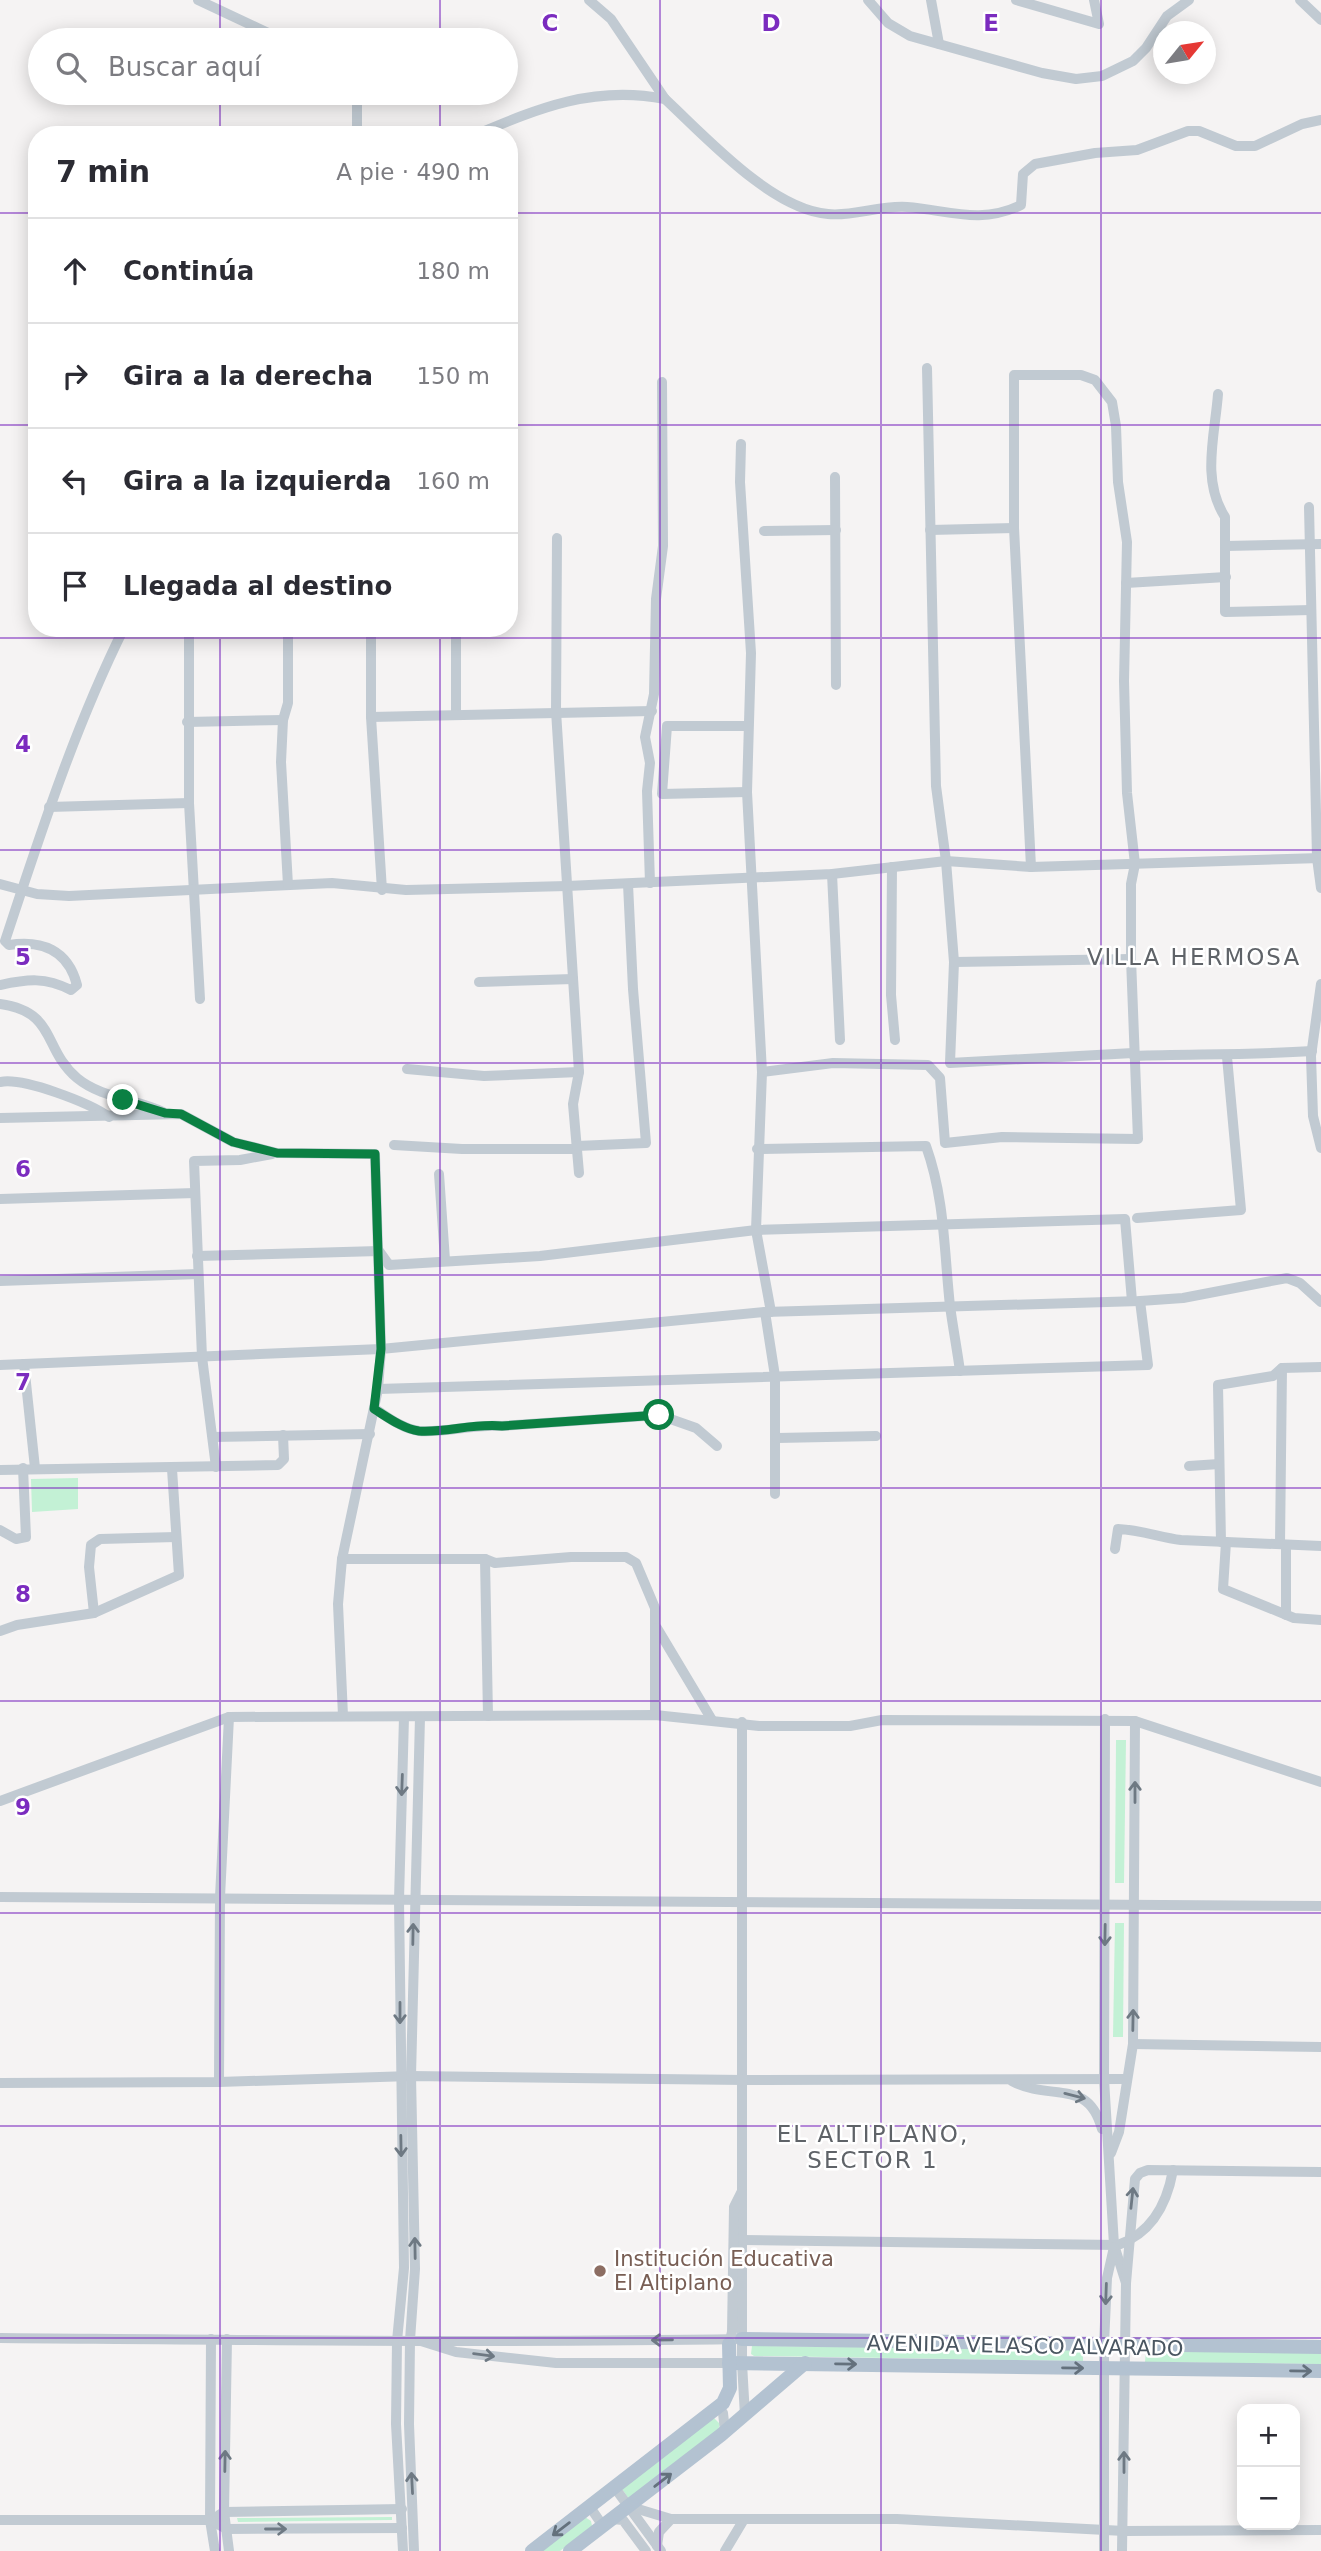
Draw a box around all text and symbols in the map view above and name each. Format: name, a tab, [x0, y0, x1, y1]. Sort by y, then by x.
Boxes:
text: C	[542, 10, 558, 36]
text: D	[761, 10, 781, 36]
text: E	[983, 10, 999, 36]
north arrow	[1153, 21, 1216, 84]
search box	[28, 28, 518, 105]
icon: search	[52, 48, 90, 86]
text: Buscar aquí	[108, 52, 261, 82]
text: 7 min	[56, 154, 150, 189]
text: A pie · 490 m	[336, 159, 490, 185]
icon: ahead	[56, 252, 94, 290]
text: Continúa	[123, 256, 254, 286]
text: 180 m	[416, 258, 490, 284]
icon: right	[56, 357, 94, 395]
text: Gira a la derecha	[123, 361, 373, 391]
text: 150 m	[416, 363, 490, 389]
icon: left	[56, 462, 94, 500]
text: Gira a la izquierda	[123, 466, 391, 496]
text: 160 m	[416, 468, 490, 494]
icon: arrive	[56, 567, 94, 605]
text: Llegada al destino	[123, 571, 392, 601]
text: 4	[15, 731, 31, 757]
text: 5	[15, 944, 31, 970]
district label: VILLA HERMOSA	[1087, 944, 1301, 970]
route end	[107, 1084, 138, 1115]
text: 6	[15, 1156, 31, 1182]
text: 7	[15, 1369, 31, 1395]
route start	[643, 1399, 674, 1430]
text: 8	[15, 1581, 31, 1607]
one-way arrow	[395, 1773, 409, 1796]
one-way arrow	[1128, 1781, 1142, 1804]
text: 9	[15, 1794, 31, 1820]
one-way arrow	[406, 1923, 420, 1946]
one-way arrow	[1098, 1923, 1112, 1946]
one-way arrow	[393, 2001, 406, 2024]
one-way arrow	[1126, 2009, 1140, 2032]
one-way arrow	[1063, 2090, 1085, 2103]
district label: EL ALTIPLANO, SECTOR 1	[777, 2121, 969, 2173]
one-way arrow	[395, 2134, 408, 2157]
one-way arrow	[1125, 2187, 1138, 2210]
one-way arrow	[408, 2237, 422, 2260]
place label: Institución Educativa El Altiplano	[614, 2247, 834, 2295]
marker: Institución Educativa El Altiplano	[592, 2263, 608, 2279]
one-way arrow	[1099, 2282, 1112, 2305]
street label: AVENIDA VELASCO ALVARADO	[866, 2331, 1184, 2361]
one-way arrow	[651, 2334, 674, 2347]
one-way arrow	[472, 2349, 495, 2362]
one-way arrow	[834, 2357, 857, 2371]
one-way arrow	[1062, 2361, 1085, 2375]
one-way arrow	[1289, 2364, 1312, 2377]
map controls	[1237, 2404, 1300, 2530]
button: +	[1237, 2404, 1300, 2467]
one-way arrow	[218, 2450, 231, 2473]
one-way arrow	[1117, 2451, 1131, 2474]
button: −	[1237, 2467, 1300, 2530]
one-way arrow	[405, 2472, 418, 2495]
one-way arrow	[653, 2472, 672, 2487]
one-way arrow	[553, 2521, 571, 2536]
one-way arrow	[264, 2522, 287, 2536]

